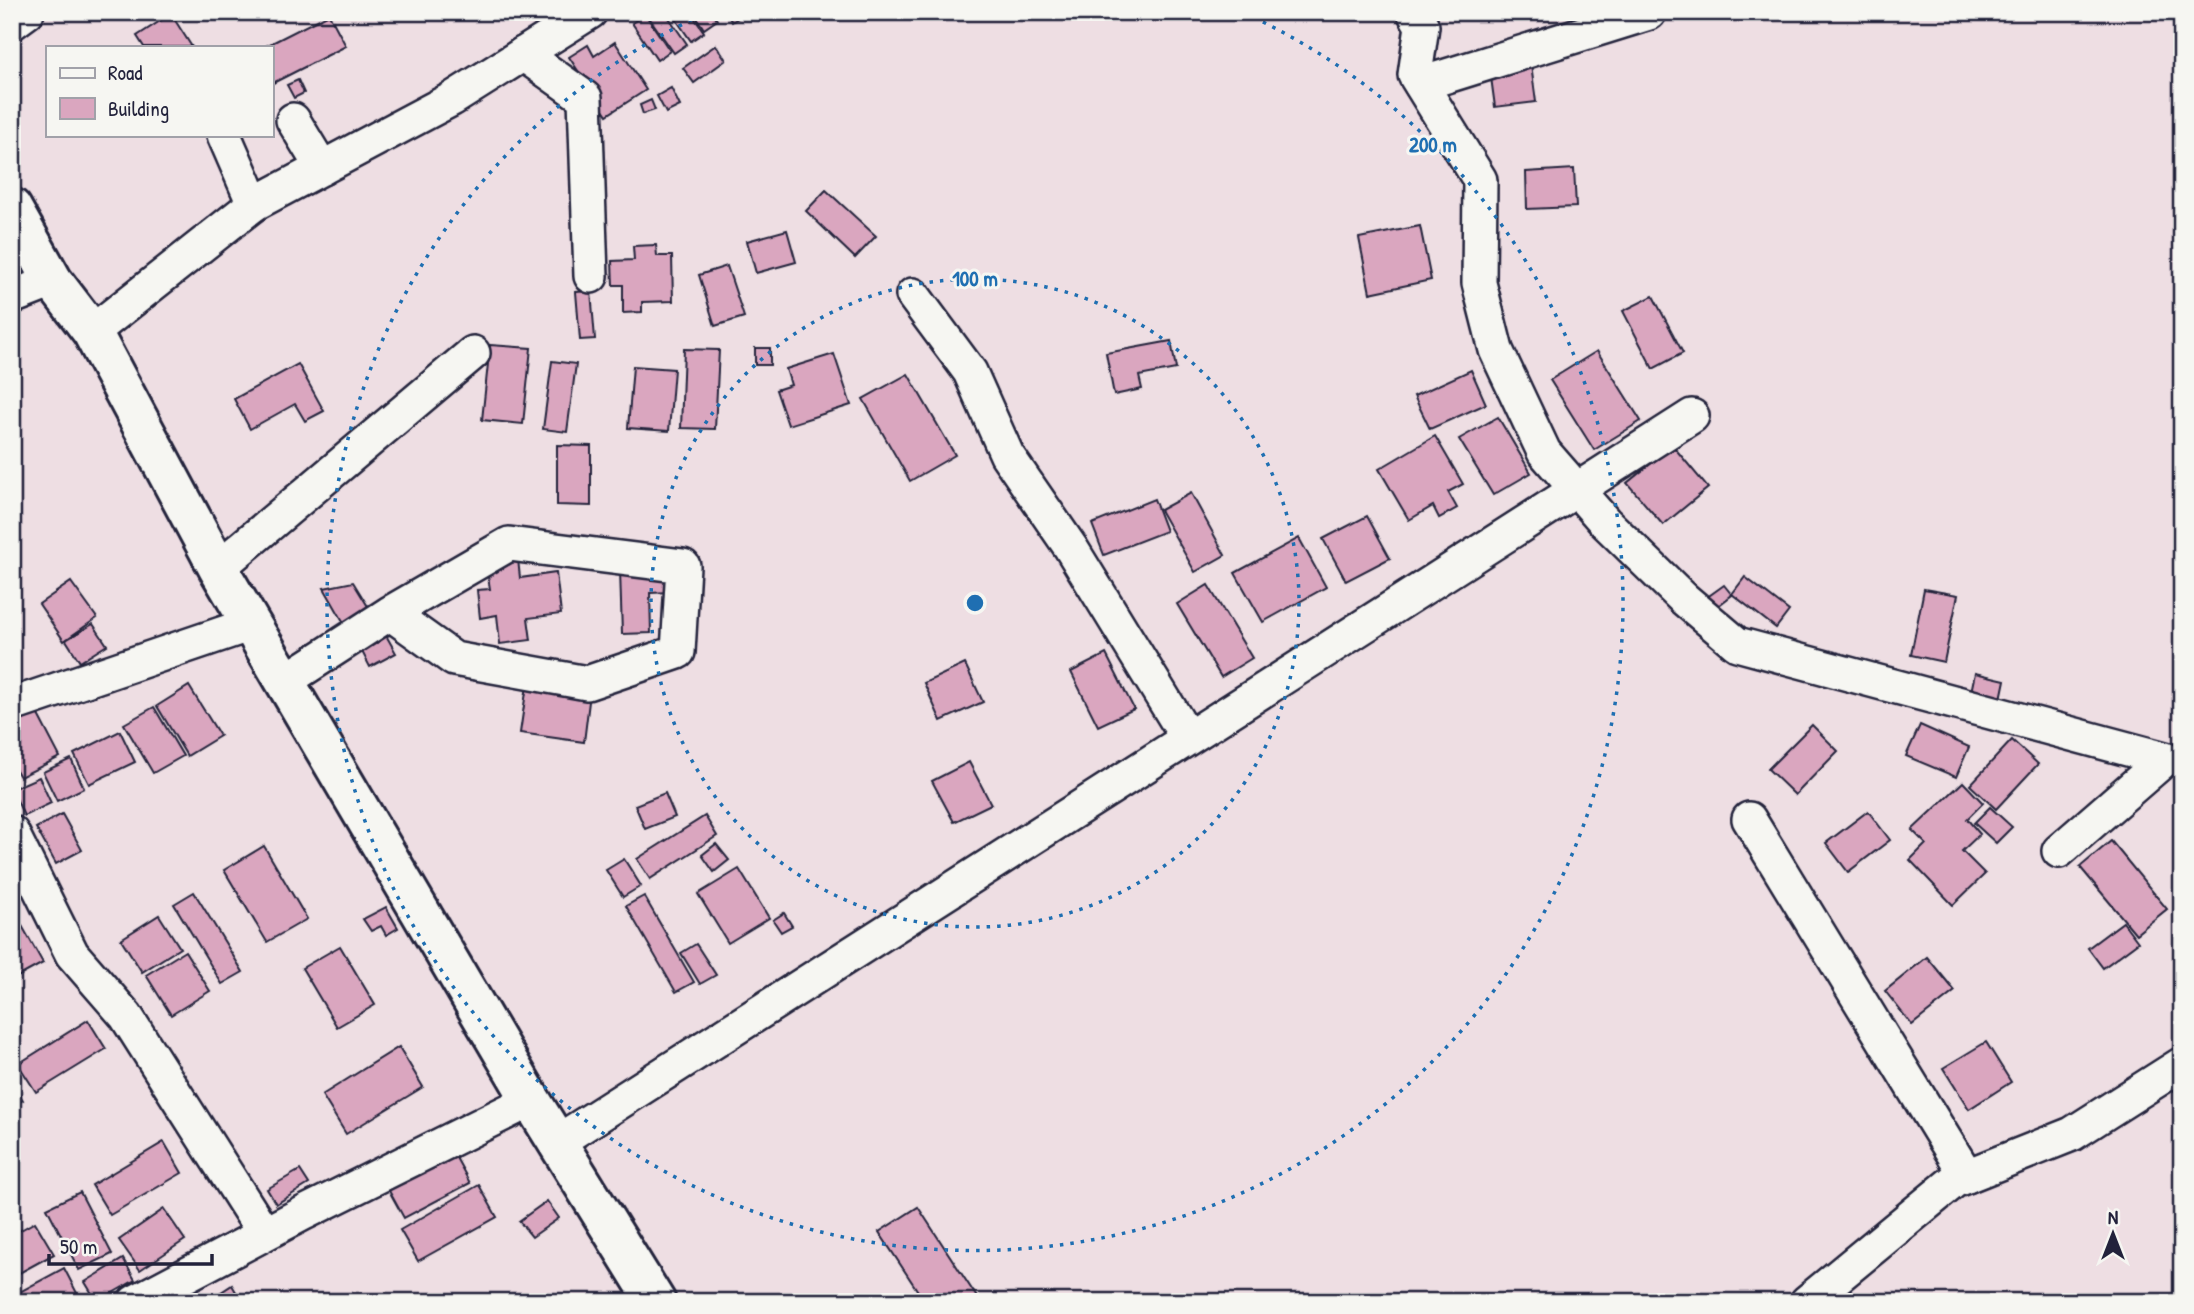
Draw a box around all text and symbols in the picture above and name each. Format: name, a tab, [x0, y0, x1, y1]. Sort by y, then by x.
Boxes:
legend	[46, 46, 273, 136]
text: Road	[108, 58, 142, 87]
text: Building	[108, 94, 169, 123]
text: 200 m	[1409, 130, 1457, 159]
text: 100 m	[952, 264, 998, 293]
centre of rings	[963, 591, 987, 615]
north arrow	[2078, 1198, 2148, 1268]
text: N	[2108, 1204, 2118, 1230]
scale bar	[49, 1223, 212, 1267]
text: 50 m	[60, 1232, 97, 1261]

